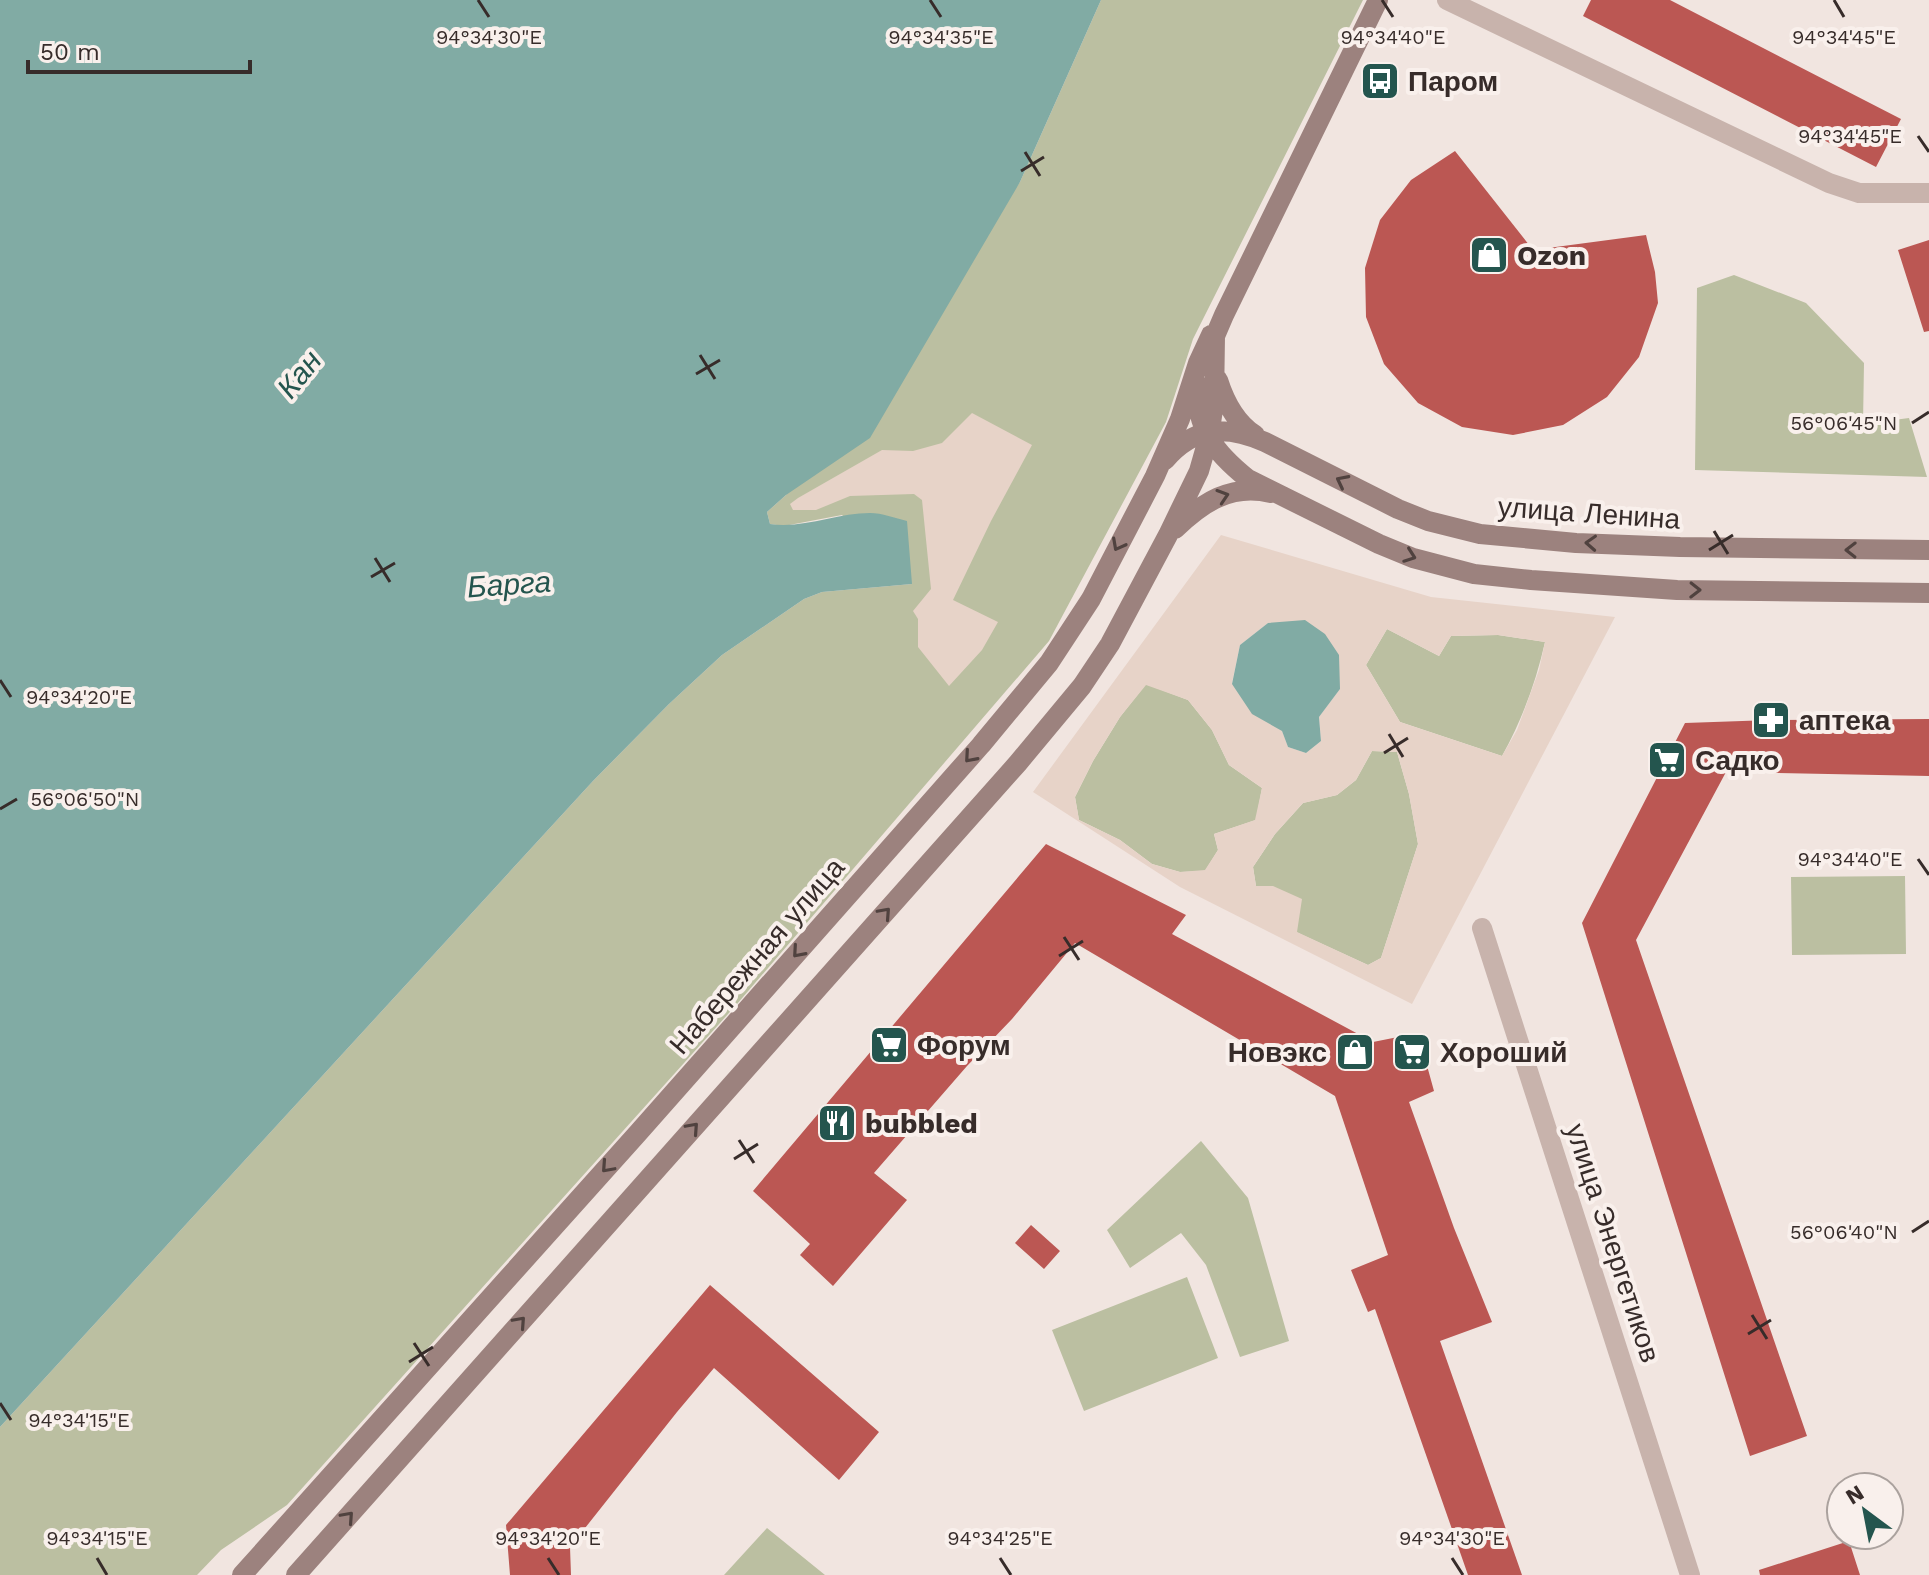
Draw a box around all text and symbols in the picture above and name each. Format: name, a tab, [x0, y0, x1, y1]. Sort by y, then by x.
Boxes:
scale bar	[28, 24, 250, 74]
text: 94°34'30"E	[436, 25, 542, 49]
text: 94°34'35"E	[888, 25, 994, 49]
text: 94°34'40"E	[1341, 25, 1445, 49]
text: 94°34'45"E	[1792, 25, 1896, 49]
text: 50 m	[40, 38, 100, 66]
bus stop icon: Паром	[1359, 60, 1401, 102]
place label: Паром	[1408, 65, 1498, 98]
text: 94°34'45"E	[1798, 124, 1902, 148]
shop icon: Ozon	[1468, 234, 1510, 276]
place label: Ozon	[1517, 239, 1586, 272]
water label: Кан	[269, 343, 329, 405]
text: 56°06'45"N	[1790, 411, 1898, 435]
one-way arrow	[1336, 475, 1351, 490]
one-way arrow	[1216, 489, 1229, 505]
street label: улица Ленина	[1497, 490, 1682, 536]
one-way arrow	[1584, 535, 1597, 552]
one-way arrow	[1113, 536, 1128, 551]
one-way arrow	[1844, 541, 1857, 559]
one-way arrow	[1403, 547, 1417, 563]
water label: Барга	[466, 564, 552, 604]
one-way arrow	[1689, 581, 1702, 599]
text: 94°34'20"E	[26, 685, 132, 709]
pharmacy icon: аптека	[1750, 699, 1792, 741]
place label: аптека	[1799, 704, 1891, 737]
supermarket icon: Садко	[1646, 739, 1688, 781]
place label: Садко	[1695, 744, 1780, 777]
one-way arrow	[965, 747, 980, 762]
text: 56°06'50"N	[30, 787, 140, 811]
text: 94°34'40"E	[1798, 847, 1902, 871]
street label: Набережная улица	[663, 851, 852, 1061]
one-way arrow	[875, 907, 889, 922]
one-way arrow	[793, 942, 808, 957]
supermarket icon: Форум	[868, 1024, 910, 1066]
place label: Форум	[917, 1029, 1011, 1062]
shop icon: Новэкс	[1334, 1031, 1376, 1073]
supermarket icon: Хороший	[1391, 1031, 1433, 1073]
place label: Новэкс	[1228, 1036, 1327, 1069]
place label: Хороший	[1440, 1036, 1567, 1069]
restaurant icon: bubbled	[816, 1102, 858, 1144]
place label: bubbled	[865, 1107, 978, 1140]
street label: улица Энергетиков	[1559, 1120, 1667, 1366]
one-way arrow	[683, 1122, 698, 1137]
one-way arrow	[603, 1158, 617, 1173]
text: 56°06'40"N	[1790, 1220, 1898, 1244]
one-way arrow	[511, 1317, 525, 1332]
text: 94°34'15"E	[28, 1408, 130, 1432]
north arrow	[1825, 1471, 1905, 1551]
text: N	[1841, 1480, 1868, 1509]
one-way arrow	[338, 1511, 352, 1526]
text: 94°34'15"E	[46, 1526, 148, 1550]
text: 94°34'20"E	[495, 1526, 601, 1550]
text: 94°34'25"E	[947, 1526, 1053, 1550]
text: 94°34'30"E	[1399, 1526, 1505, 1550]

